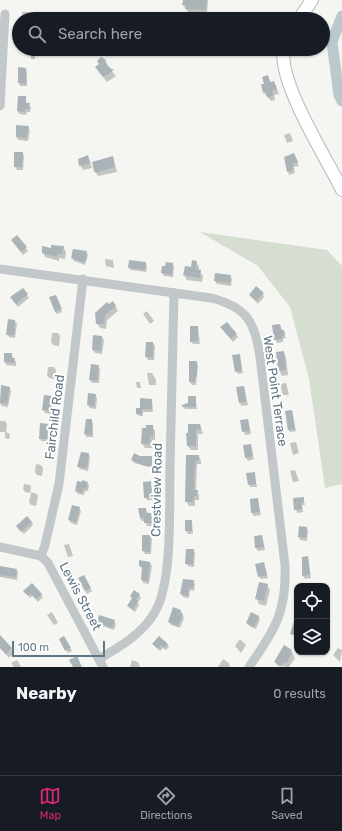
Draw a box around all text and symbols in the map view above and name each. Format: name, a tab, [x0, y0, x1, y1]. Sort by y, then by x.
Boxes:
search box	[12, 12, 330, 56]
icon: search	[26, 23, 48, 45]
text: Search here	[58, 25, 142, 43]
street label: West Point Terrace	[260, 335, 291, 448]
street label: Fairchild Road	[42, 374, 67, 460]
street label: Crestview Road	[148, 443, 165, 537]
street label: Lewis Street	[56, 559, 105, 633]
map controls	[294, 583, 330, 655]
button: locate	[294, 583, 330, 619]
button: layers	[294, 619, 330, 655]
scale bar	[12, 639, 105, 658]
text: 100 m	[18, 641, 49, 654]
text: Nearby	[16, 683, 77, 703]
text: 0 results	[273, 686, 326, 701]
tab: Map	[39, 785, 61, 822]
tab: Directions	[140, 785, 192, 822]
tab: Saved	[271, 785, 303, 822]

